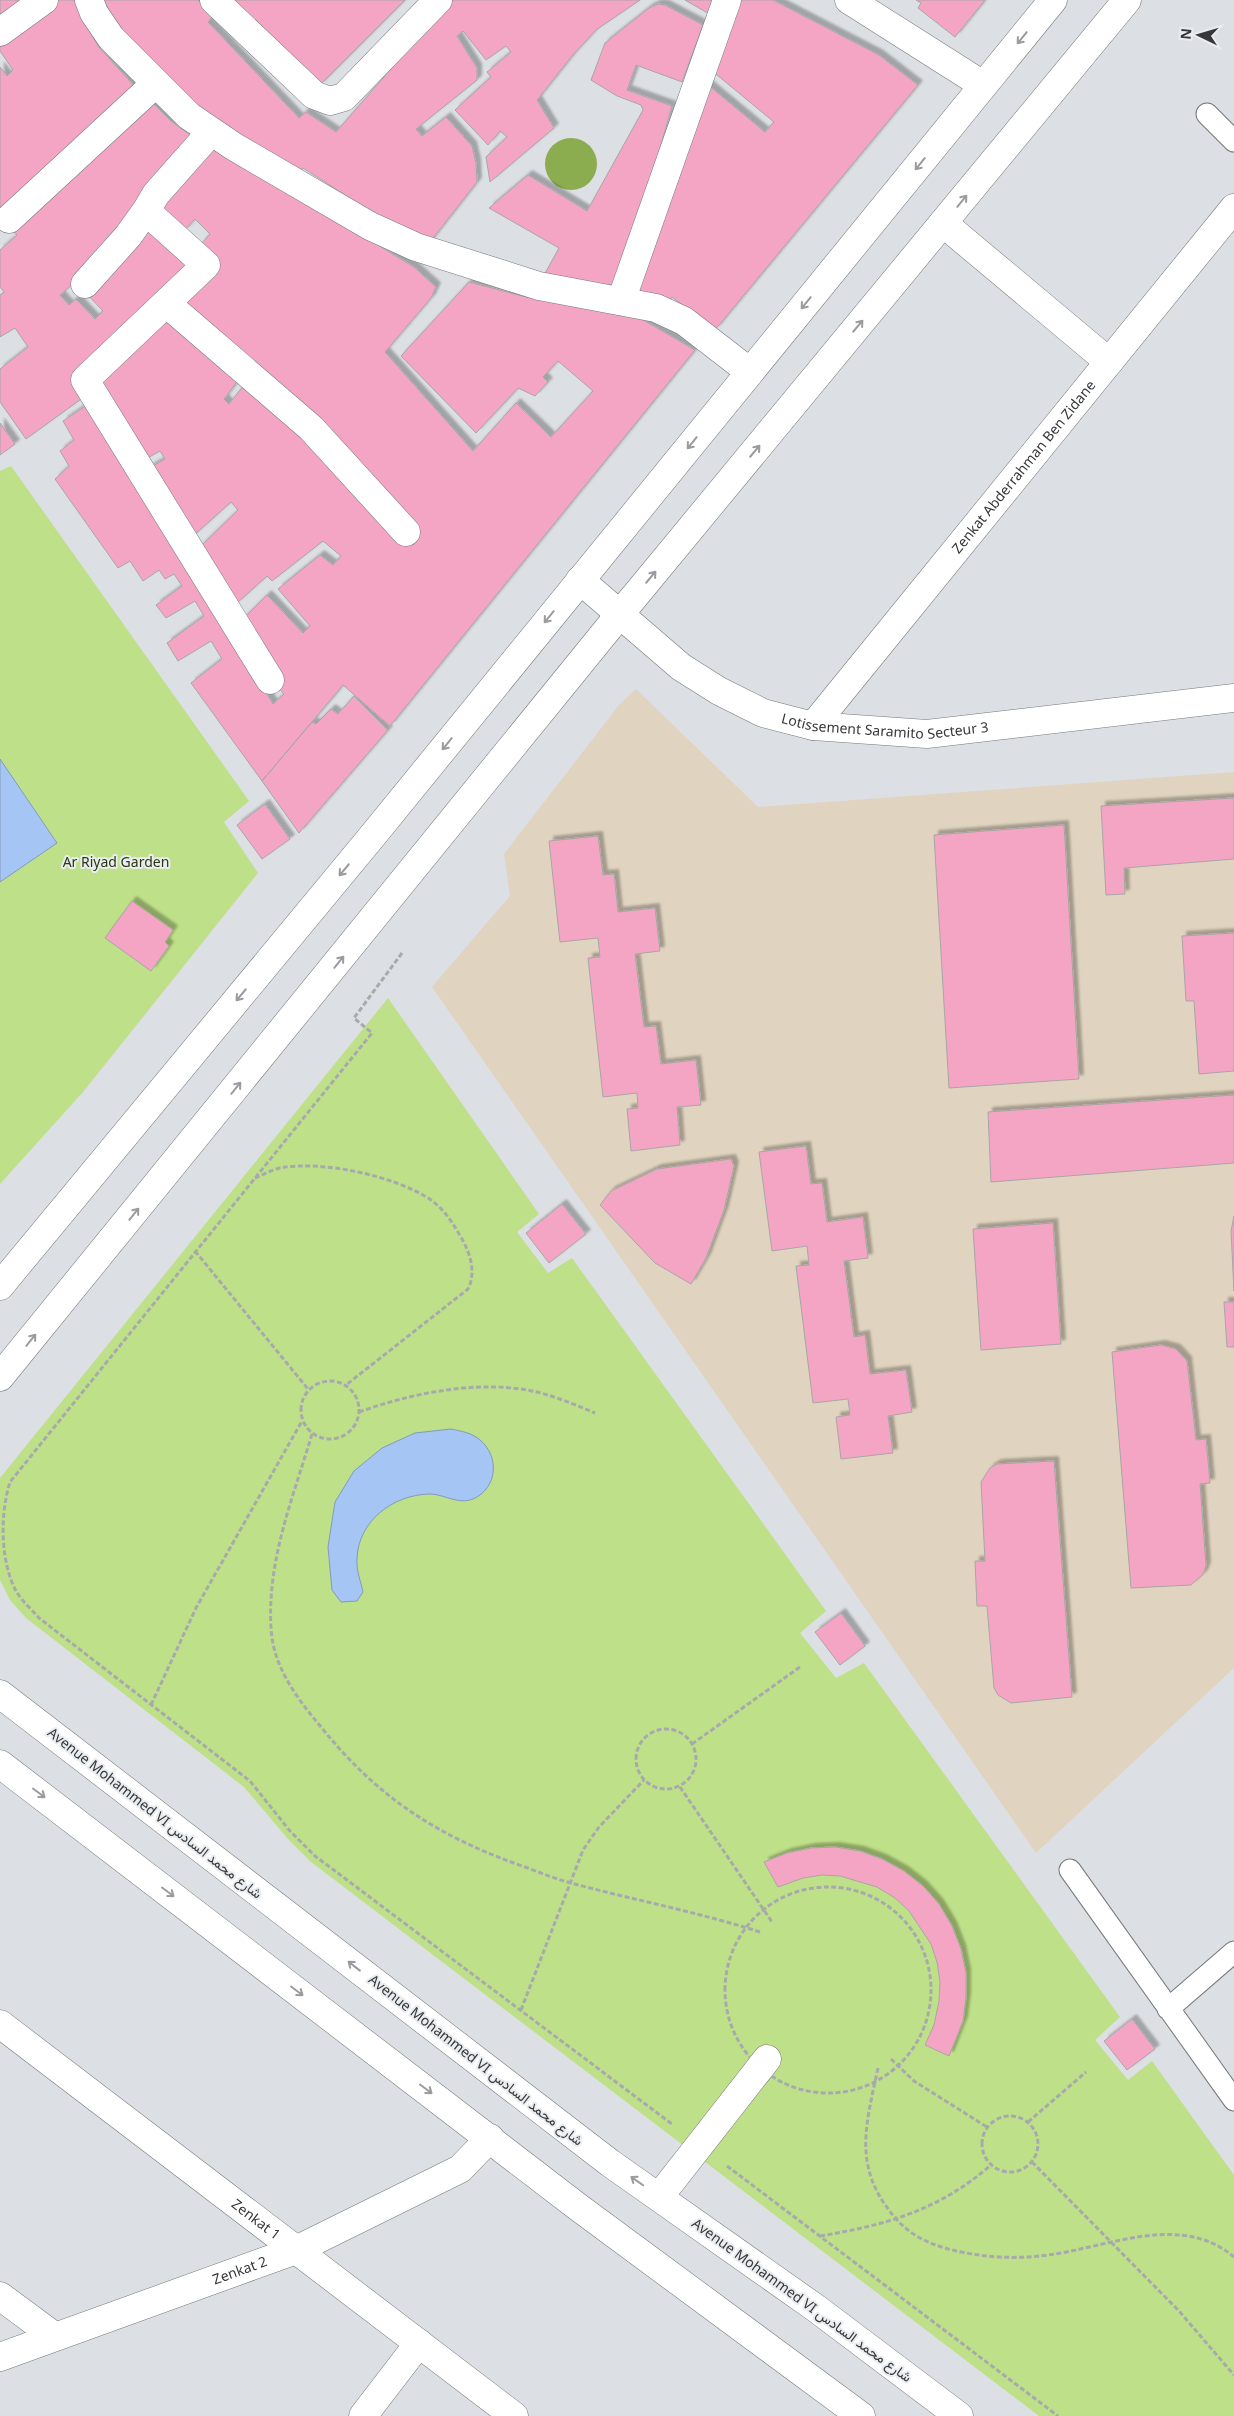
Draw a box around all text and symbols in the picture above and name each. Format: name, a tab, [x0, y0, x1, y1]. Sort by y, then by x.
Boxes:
north arrow	[1174, 10, 1224, 60]
text: N	[1176, 27, 1196, 40]
one-way arrow	[1017, 31, 1028, 44]
one-way arrow	[914, 157, 925, 170]
one-way arrow	[956, 194, 967, 207]
one-way arrow	[800, 297, 811, 310]
one-way arrow	[853, 320, 864, 333]
street label: Zenkat Abderrahman Ben Zidane	[947, 376, 1099, 557]
one-way arrow	[687, 436, 698, 449]
one-way arrow	[749, 445, 760, 458]
one-way arrow	[646, 571, 657, 584]
one-way arrow	[544, 611, 555, 624]
street label: Lotissement Saramito Secteur 3	[779, 708, 989, 743]
one-way arrow	[442, 737, 453, 750]
park label: Ar Riyad Garden	[63, 852, 169, 871]
one-way arrow	[339, 863, 350, 876]
one-way arrow	[334, 956, 345, 969]
one-way arrow	[235, 988, 246, 1001]
one-way arrow	[231, 1082, 242, 1095]
one-way arrow	[128, 1207, 139, 1220]
one-way arrow	[25, 1333, 36, 1346]
street label: Avenue Mohammed VI شارع محمد السادس	[43, 1723, 267, 1904]
one-way arrow	[32, 1788, 45, 1799]
one-way arrow	[161, 1887, 175, 1897]
one-way arrow	[347, 1961, 361, 1971]
street label: Avenue Mohammed VI شارع محمد السادس	[364, 1970, 588, 2151]
one-way arrow	[290, 1985, 303, 1996]
one-way arrow	[419, 2084, 432, 2095]
one-way arrow	[630, 2176, 644, 2186]
street label: Zenkat 1	[228, 2194, 285, 2244]
street label: Avenue Mohammed VI شارع محمد السادس	[687, 2213, 916, 2388]
street label: Zenkat 2	[210, 2251, 270, 2288]

